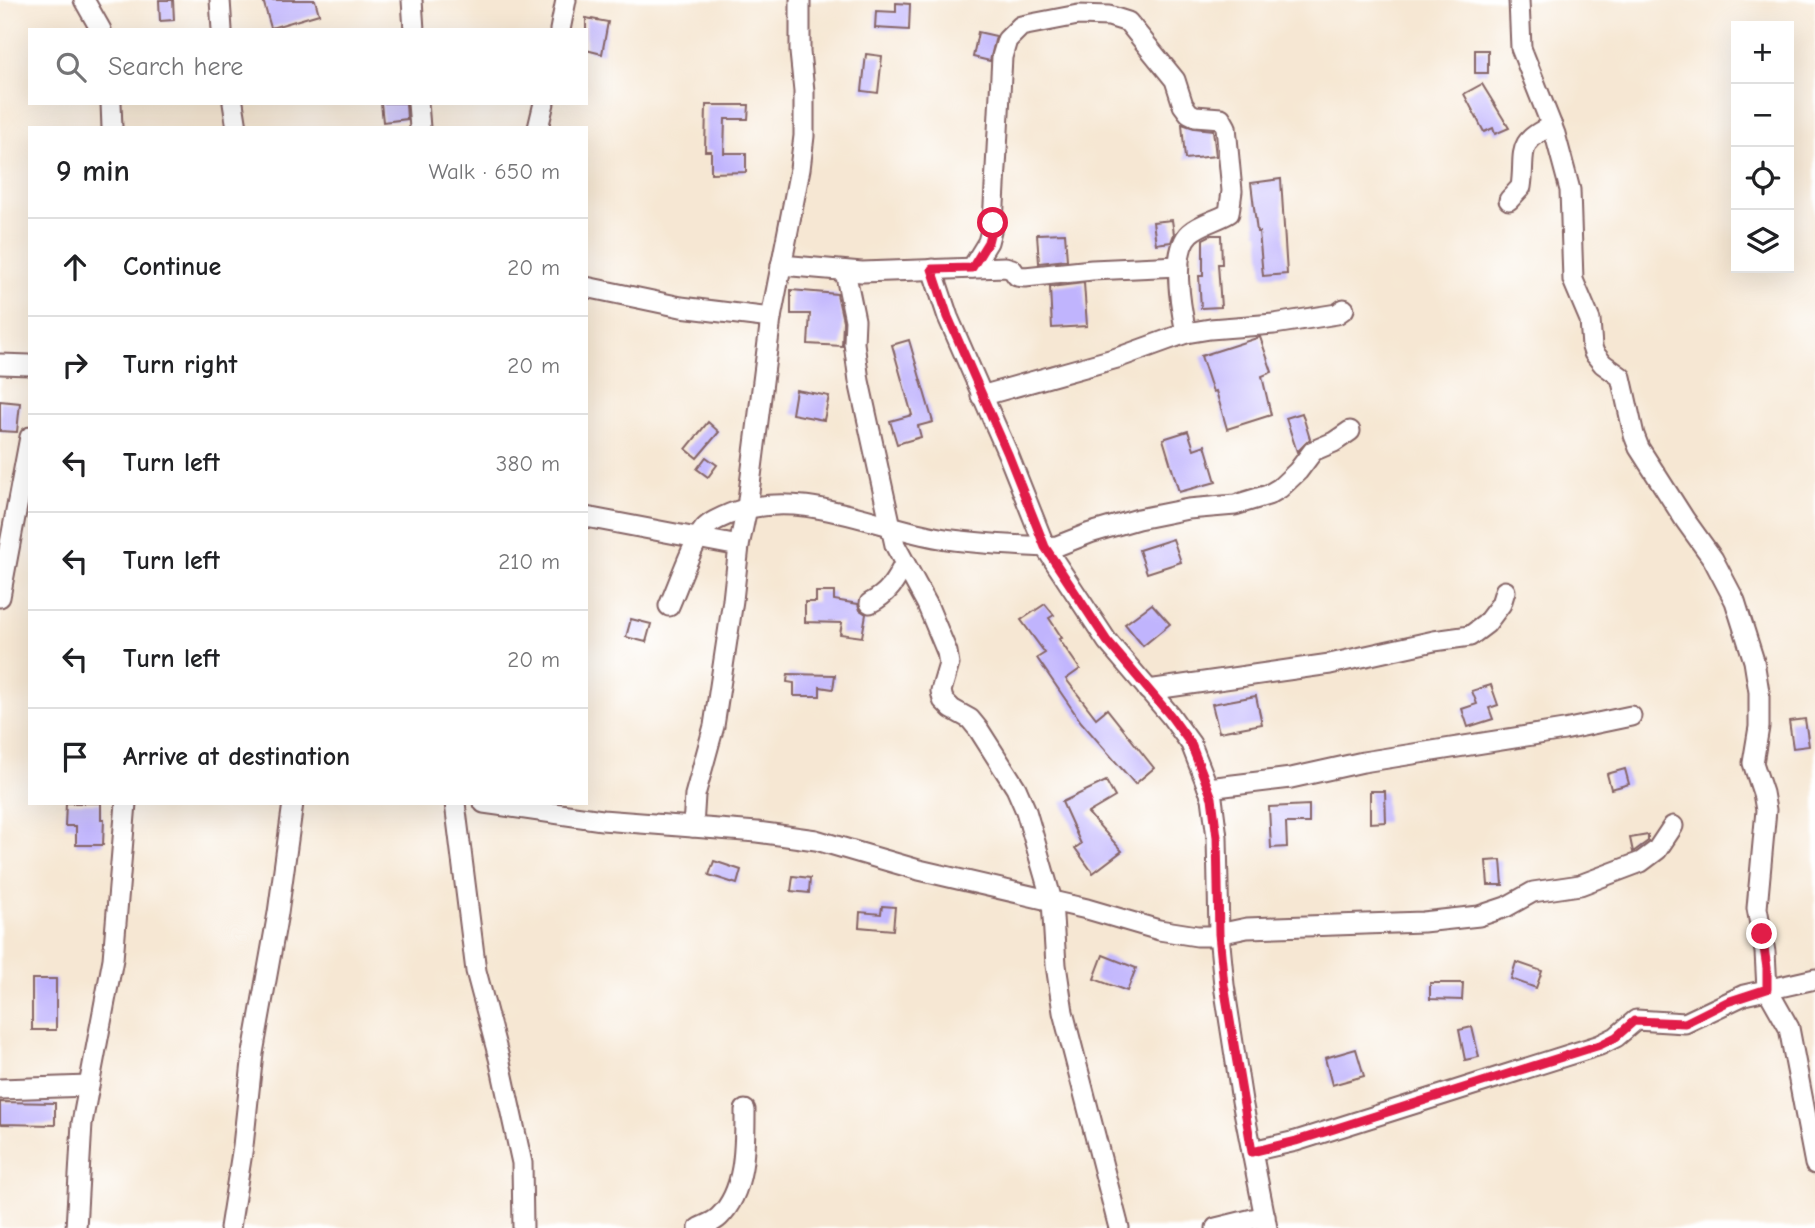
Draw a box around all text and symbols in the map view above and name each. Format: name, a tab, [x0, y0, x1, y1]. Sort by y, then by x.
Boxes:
map controls	[1731, 21, 1794, 273]
button: +	[1731, 21, 1794, 84]
search box	[28, 28, 588, 105]
icon: search	[52, 48, 90, 86]
text: Search here	[108, 52, 243, 82]
button: −	[1731, 84, 1794, 147]
button: locate	[1731, 147, 1794, 210]
text: 9 min	[56, 154, 130, 189]
text: Walk · 650 m	[429, 158, 560, 185]
route start	[977, 207, 1008, 238]
button: layers	[1731, 210, 1794, 273]
icon: ahead	[56, 248, 94, 286]
text: Continue	[123, 252, 221, 282]
text: 20 m	[507, 254, 560, 281]
icon: right	[56, 346, 94, 384]
text: Turn right	[123, 350, 237, 380]
text: 20 m	[507, 352, 560, 379]
icon: left	[56, 444, 94, 482]
text: Turn left	[123, 448, 220, 478]
text: 380 m	[496, 450, 560, 477]
icon: left	[56, 542, 94, 580]
text: Turn left	[123, 546, 220, 576]
text: 210 m	[498, 548, 560, 575]
icon: left	[56, 640, 94, 678]
text: Turn left	[123, 644, 220, 674]
text: 20 m	[507, 646, 560, 673]
icon: arrive	[56, 738, 94, 776]
text: Arrive at destination	[123, 742, 350, 772]
route end	[1746, 918, 1777, 949]

